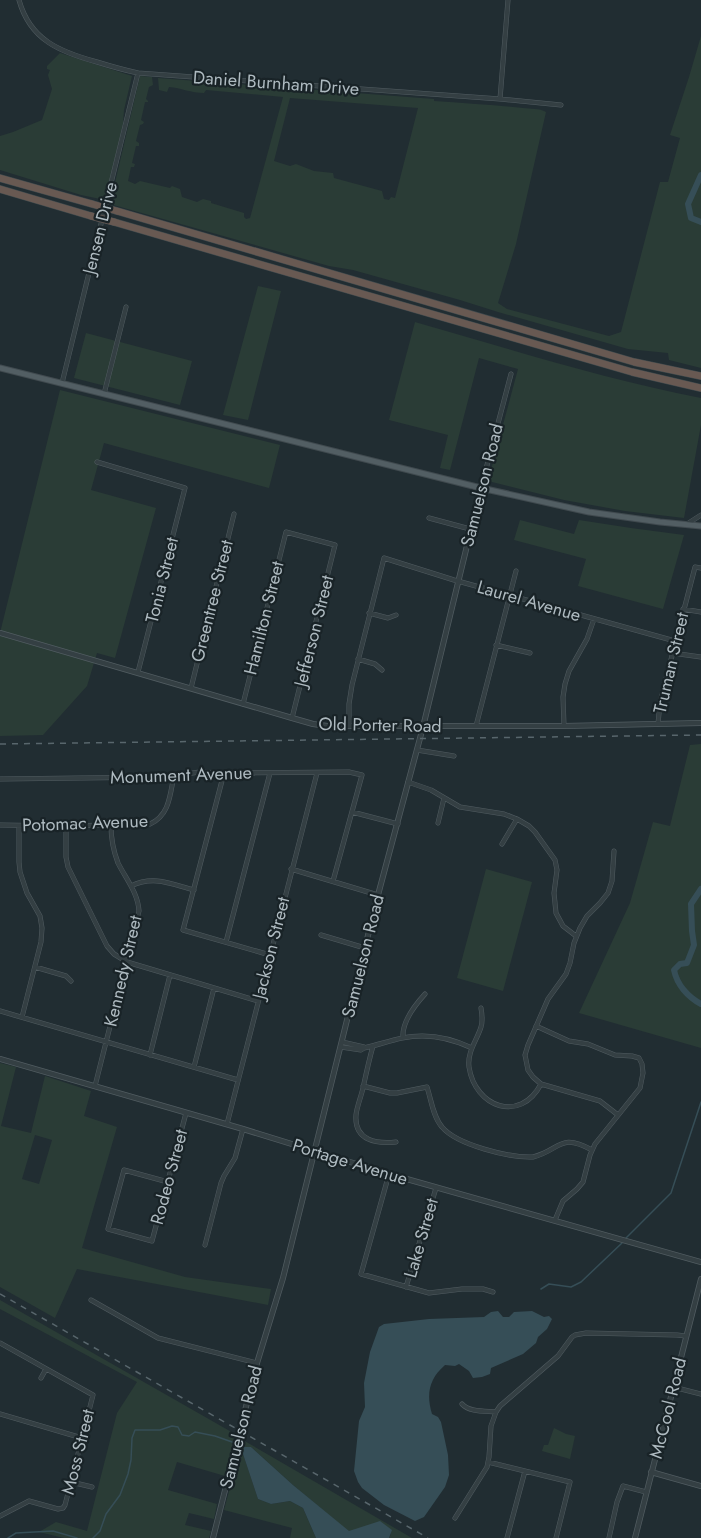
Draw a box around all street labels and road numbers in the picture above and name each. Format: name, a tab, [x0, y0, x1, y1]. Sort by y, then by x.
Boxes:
street label: Daniel Burnham Drive	[192, 64, 360, 102]
street label: Jensen Drive	[75, 179, 124, 279]
street label: Samuelson Road	[454, 421, 510, 549]
street label: Tonia Street	[139, 534, 185, 626]
street label: Greentree Street	[184, 537, 240, 665]
street label: Hamilton Street	[237, 558, 291, 678]
street label: Jefferson Street	[287, 572, 341, 691]
street label: Laurel Avenue	[474, 574, 584, 628]
street label: Truman Street	[647, 609, 695, 716]
street label: Old Porter Road	[318, 711, 442, 739]
street label: Monument Avenue	[110, 760, 252, 790]
street label: Potomac Avenue	[22, 808, 148, 838]
street label: Samuelson Road	[335, 892, 391, 1020]
street label: Jackson Street	[245, 894, 296, 1004]
street label: Kennedy Street	[98, 912, 149, 1029]
street label: Rodeo Street	[144, 1126, 194, 1228]
street label: Portage Avenue	[289, 1132, 411, 1192]
street label: Lake Street	[397, 1194, 445, 1281]
street label: McCool Road	[643, 1355, 693, 1461]
street label: Samuelson Road	[213, 1363, 269, 1491]
street label: Moss Street	[55, 1406, 101, 1497]

